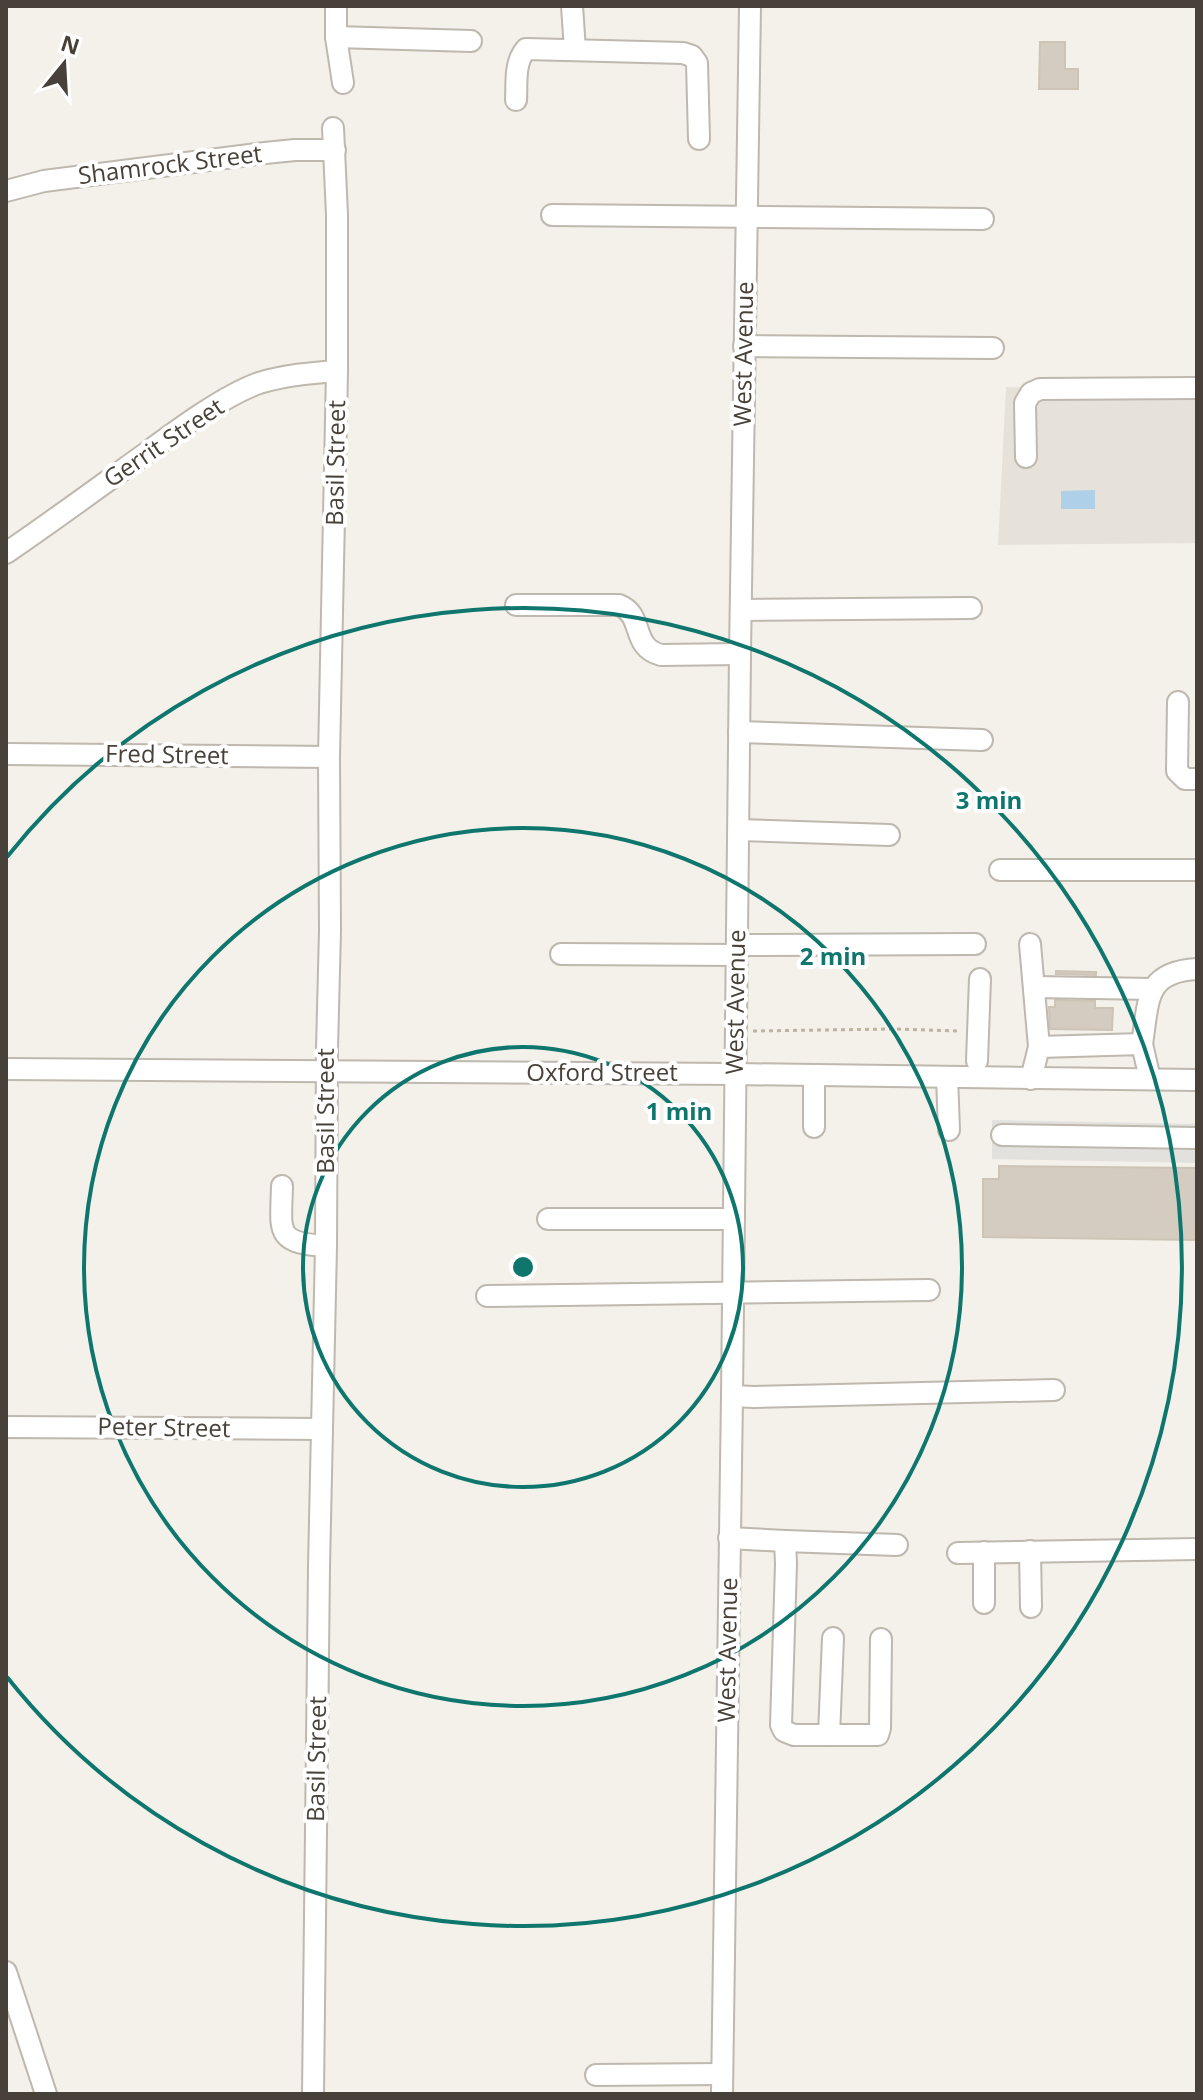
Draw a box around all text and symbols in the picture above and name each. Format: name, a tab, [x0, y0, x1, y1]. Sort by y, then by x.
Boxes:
north arrow	[24, 24, 104, 104]
text: N	[57, 27, 84, 61]
street label: Shamrock Street	[76, 136, 264, 191]
street label: West Avenue	[725, 281, 760, 427]
street label: Gerrit Street	[97, 389, 230, 494]
street label: Basil Street	[317, 400, 352, 526]
street label: Fred Street	[105, 736, 229, 771]
text: 3 min	[956, 783, 1022, 816]
street label: West Avenue	[717, 929, 752, 1075]
text: 2 min	[800, 939, 866, 972]
street label: Basil Street	[308, 1048, 341, 1174]
street label: Oxford Street	[526, 1055, 678, 1088]
text: 1 min	[646, 1094, 712, 1127]
centre of rings	[509, 1253, 537, 1281]
street label: Peter Street	[97, 1409, 231, 1444]
street label: West Avenue	[709, 1577, 744, 1723]
street label: Basil Street	[298, 1696, 333, 1822]

